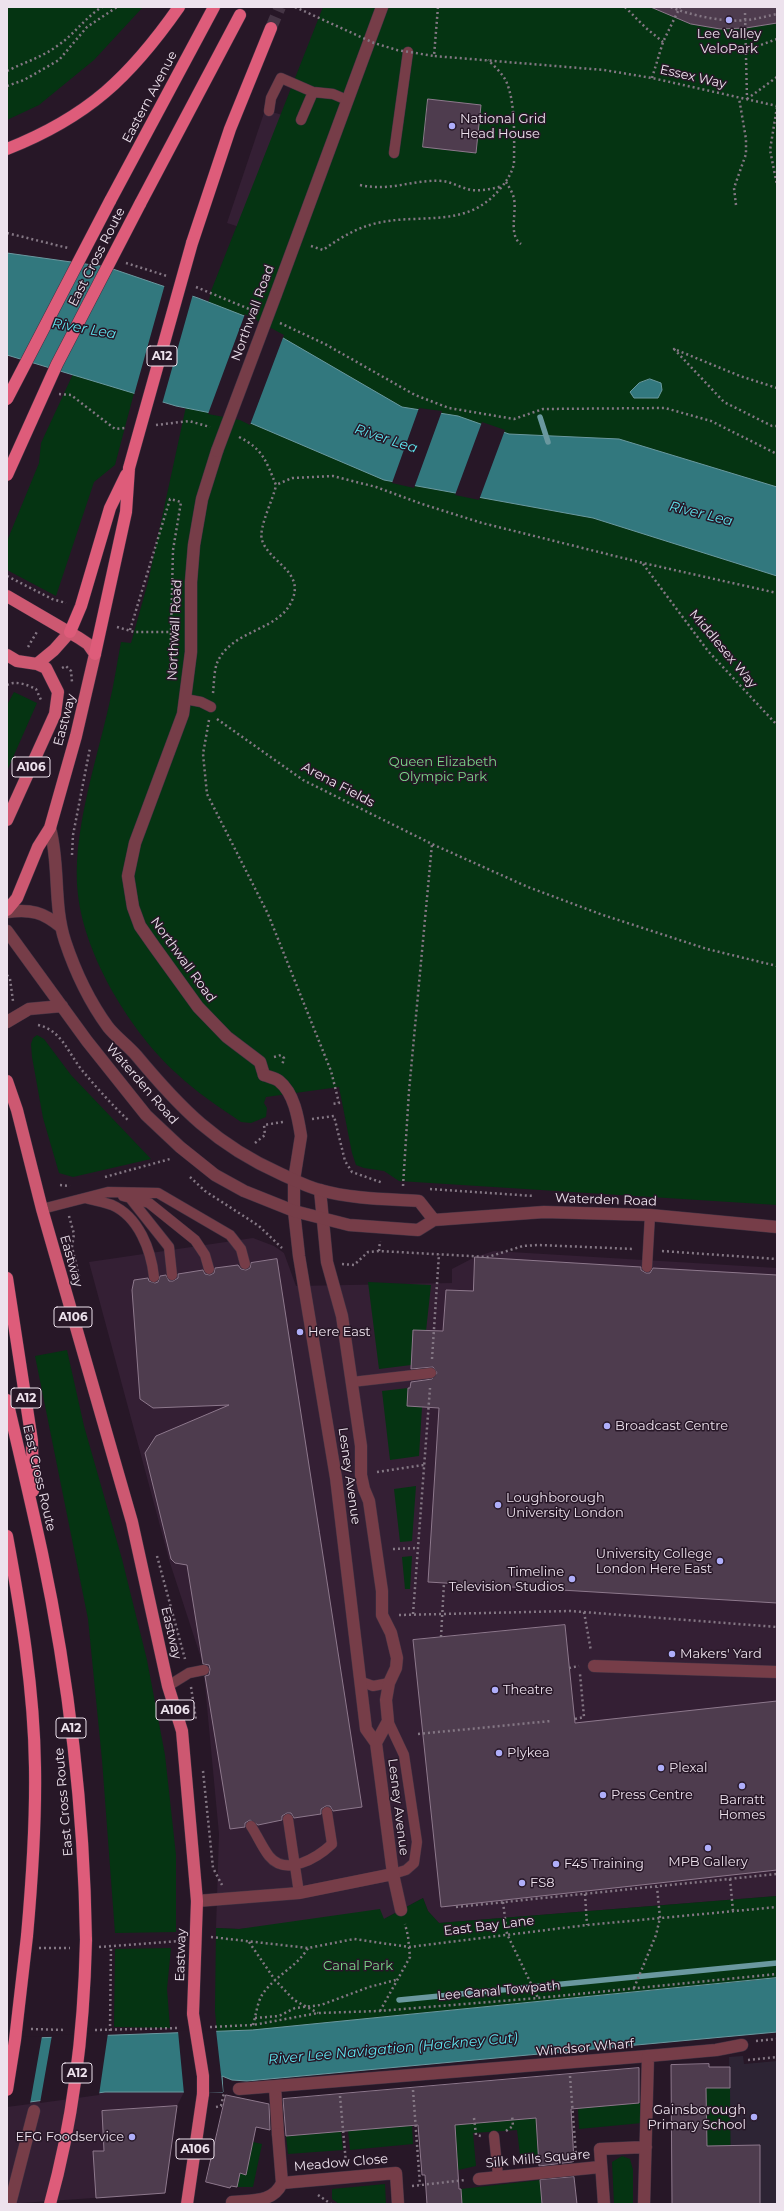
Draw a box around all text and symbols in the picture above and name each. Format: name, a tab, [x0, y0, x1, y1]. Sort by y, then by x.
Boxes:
marker: Lee Valley VeloPark	[724, 15, 734, 25]
place label: Lee Valley VeloPark	[697, 26, 761, 57]
street label: Eastern Avenue	[119, 48, 181, 146]
street label: Essex Way	[658, 62, 728, 92]
place label: National Grid Head House	[460, 111, 546, 142]
marker: National Grid Head House	[447, 121, 457, 131]
street label: East Cross Route	[65, 205, 129, 309]
street label: Northwall Road	[228, 263, 278, 363]
water label: River Lea	[50, 315, 118, 343]
road number: A12	[147, 346, 177, 366]
water label: River Lea	[352, 421, 420, 457]
water label: River Lea	[667, 498, 735, 530]
street label: Northwall Road	[165, 579, 185, 681]
street label: Middlesex Way	[686, 607, 760, 691]
street label: Eastway	[51, 692, 79, 748]
park label: Queen Elizabeth Olympic Park	[389, 754, 497, 785]
road number: A106	[12, 757, 50, 777]
street label: Arena Fields	[299, 759, 377, 811]
street label: Northwall Road	[147, 914, 219, 1006]
street label: Waterden Road	[103, 1040, 181, 1128]
street label: Waterden Road	[555, 1190, 657, 1210]
street label: Eastway	[56, 1233, 86, 1289]
road number: A106	[54, 1307, 92, 1327]
place label: Here East	[308, 1324, 371, 1340]
marker: Here East	[295, 1327, 305, 1337]
road number: A12	[11, 1388, 41, 1408]
place label: Broadcast Centre	[615, 1418, 728, 1434]
marker: Broadcast Centre	[602, 1421, 612, 1431]
street label: East Cross Route	[19, 1423, 59, 1533]
street label: Lesney Avenue	[334, 1426, 364, 1526]
place label: Loughborough University London	[506, 1490, 624, 1521]
marker: Loughborough University London	[493, 1500, 503, 1510]
place label: University College London Here East	[596, 1546, 712, 1577]
marker: University College London Here East	[715, 1556, 725, 1566]
place label: Timeline Television Studios	[449, 1564, 564, 1595]
marker: Timeline Television Studios	[567, 1574, 577, 1584]
street label: Eastway	[157, 1605, 185, 1661]
place label: Makers' Yard	[680, 1646, 762, 1662]
marker: Makers' Yard	[667, 1649, 677, 1659]
place label: Theatre	[503, 1682, 553, 1698]
marker: Theatre	[490, 1685, 500, 1695]
road number: A106	[156, 1700, 194, 1720]
road number: A12	[56, 1718, 86, 1738]
place label: Plykea	[507, 1745, 550, 1761]
street label: East Cross Route	[51, 1747, 77, 1857]
marker: Plykea	[494, 1748, 504, 1758]
street label: Lesney Avenue	[384, 1758, 412, 1856]
place label: Plexal	[669, 1760, 707, 1776]
marker: Plexal	[656, 1763, 666, 1773]
marker: Barratt Homes	[737, 1781, 747, 1791]
place label: Press Centre	[611, 1787, 693, 1803]
marker: Press Centre	[598, 1790, 608, 1800]
place label: Barratt Homes	[719, 1792, 765, 1823]
marker: MPB Gallery	[703, 1843, 713, 1853]
place label: MPB Gallery	[668, 1854, 748, 1870]
place label: F45 Training	[564, 1856, 644, 1872]
marker: F45 Training	[551, 1859, 561, 1869]
place label: FS8	[530, 1875, 554, 1891]
marker: FS8	[517, 1878, 527, 1888]
street label: East Bay Lane	[443, 1913, 535, 1939]
street label: Eastway	[172, 1928, 190, 1982]
park label: Canal Park	[323, 1958, 393, 1974]
street label: Lee Canal Towpath	[437, 1978, 561, 2004]
water label: River Lee Navigation (Hackney Cut)	[268, 2030, 518, 2068]
street label: Windsor Wharf	[535, 2036, 635, 2060]
road number: A12	[62, 2063, 92, 2083]
place label: Gainsborough Primary School	[648, 2102, 746, 2133]
marker: Gainsborough Primary School	[749, 2112, 759, 2122]
place label: EFG Foodservice	[15, 2129, 124, 2145]
marker: EFG Foodservice	[127, 2132, 137, 2142]
road number: A106	[176, 2139, 214, 2159]
street label: Silk Mills Square	[485, 2147, 591, 2171]
street label: Meadow Close	[293, 2151, 389, 2175]

